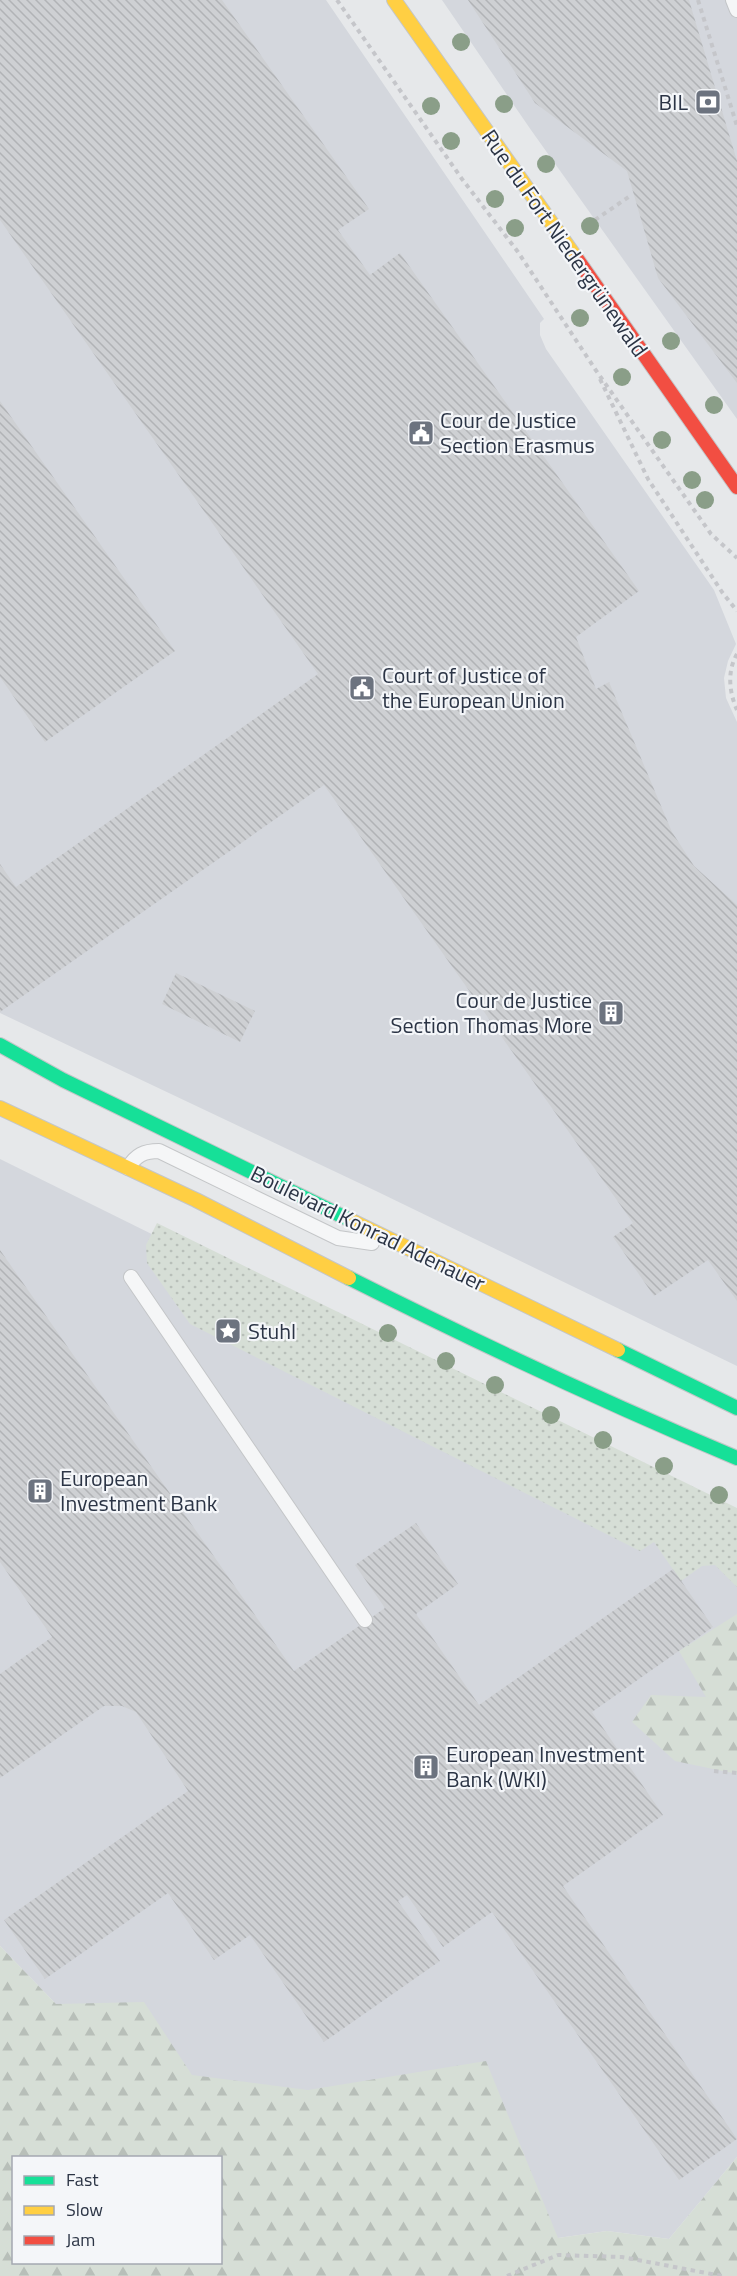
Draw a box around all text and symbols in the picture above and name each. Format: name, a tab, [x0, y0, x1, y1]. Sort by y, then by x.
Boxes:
place label: BIL	[658, 85, 688, 119]
bank icon: BIL	[693, 87, 723, 117]
street label: Rue du Fort Niedergrünewald	[473, 122, 657, 364]
place label: Cour de Justice Section Erasmus	[440, 403, 595, 462]
public building icon: Cour de Justice Section Erasmus	[406, 418, 436, 448]
place label: Court of Justice of the European Union	[382, 658, 565, 717]
public building icon: Court of Justice of the European Union	[347, 673, 377, 703]
place label: Cour de Justice Section Thomas More	[391, 983, 592, 1042]
building icon: Cour de Justice Section Thomas More	[596, 998, 626, 1028]
street label: Boulevard Konrad Adenauer	[245, 1156, 492, 1300]
place label: Stuhl	[248, 1314, 296, 1348]
place icon: Stuhl	[213, 1316, 243, 1346]
place label: European Investment Bank	[60, 1461, 218, 1520]
building icon: European Investment Bank	[25, 1476, 55, 1506]
place label: European Investment Bank (WKI)	[446, 1737, 645, 1796]
building icon: European Investment Bank (WKI)	[411, 1752, 441, 1782]
legend	[12, 2156, 222, 2264]
text: Fast	[66, 2166, 99, 2193]
text: Slow	[66, 2196, 103, 2223]
text: Jam	[66, 2226, 95, 2253]

